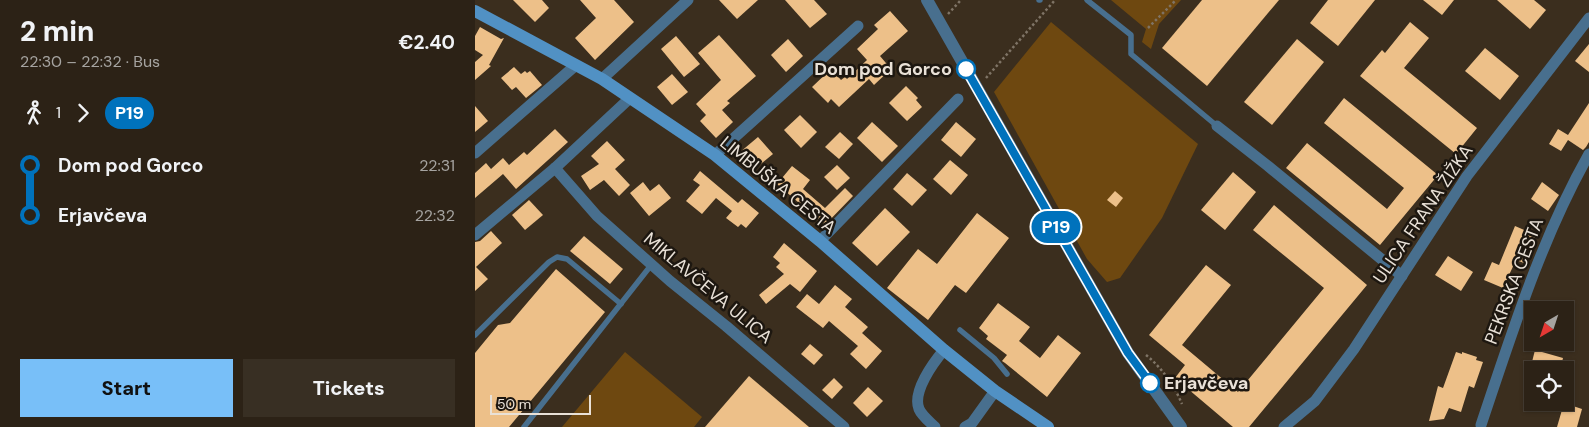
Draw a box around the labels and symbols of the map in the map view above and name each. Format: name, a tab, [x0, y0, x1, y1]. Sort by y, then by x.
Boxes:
place label: Dom pod Gorco	[814, 57, 952, 81]
marker: Dom pod Gorco	[956, 59, 976, 79]
street label: LIMBUŠKA CESTA	[715, 131, 841, 239]
street label: ULICA FRANA ŽIŽKA	[1368, 140, 1478, 288]
line badge: P19	[1027, 211, 1085, 243]
street label: PEKRSKA CESTA	[1479, 214, 1549, 348]
street label: MIKLAVČEVA ULICA	[639, 227, 778, 349]
north arrow	[1524, 301, 1574, 351]
place label: Erjavčeva	[1164, 371, 1248, 395]
marker: Erjavčeva	[1140, 373, 1160, 393]
scale bar	[490, 392, 591, 415]

